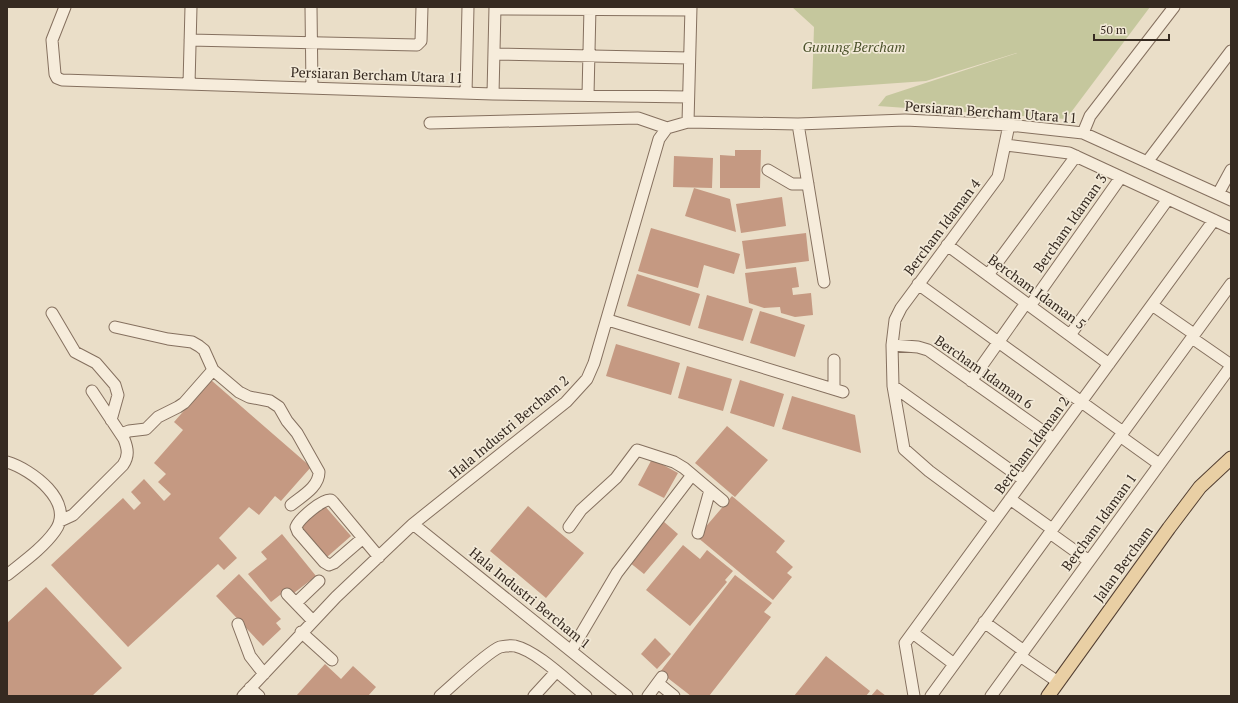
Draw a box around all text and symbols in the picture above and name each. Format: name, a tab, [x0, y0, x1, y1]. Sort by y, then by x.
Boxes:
scale bar	[1094, 16, 1169, 42]
text: 50 m	[1100, 22, 1127, 37]
park label: Gunung Bercham	[803, 37, 905, 56]
street label: Persiaran Bercham Utara 11	[290, 62, 464, 87]
street label: Persiaran Bercham Utara 11	[904, 96, 1078, 127]
street label: Bercham Idaman 3	[1028, 170, 1111, 276]
street label: Bercham Idaman 4	[899, 174, 985, 279]
street label: Bercham Idaman 5	[985, 250, 1090, 334]
street label: Bercham Idaman 6	[931, 330, 1038, 413]
street label: Hala Industri Bercham 2	[445, 371, 573, 482]
street label: Bercham Idaman 2	[990, 392, 1074, 497]
street label: Bercham Idaman 1	[1057, 469, 1141, 574]
street label: Jalan Bercham	[1089, 522, 1157, 606]
street label: Hala Industri Bercham 1	[466, 543, 595, 653]

